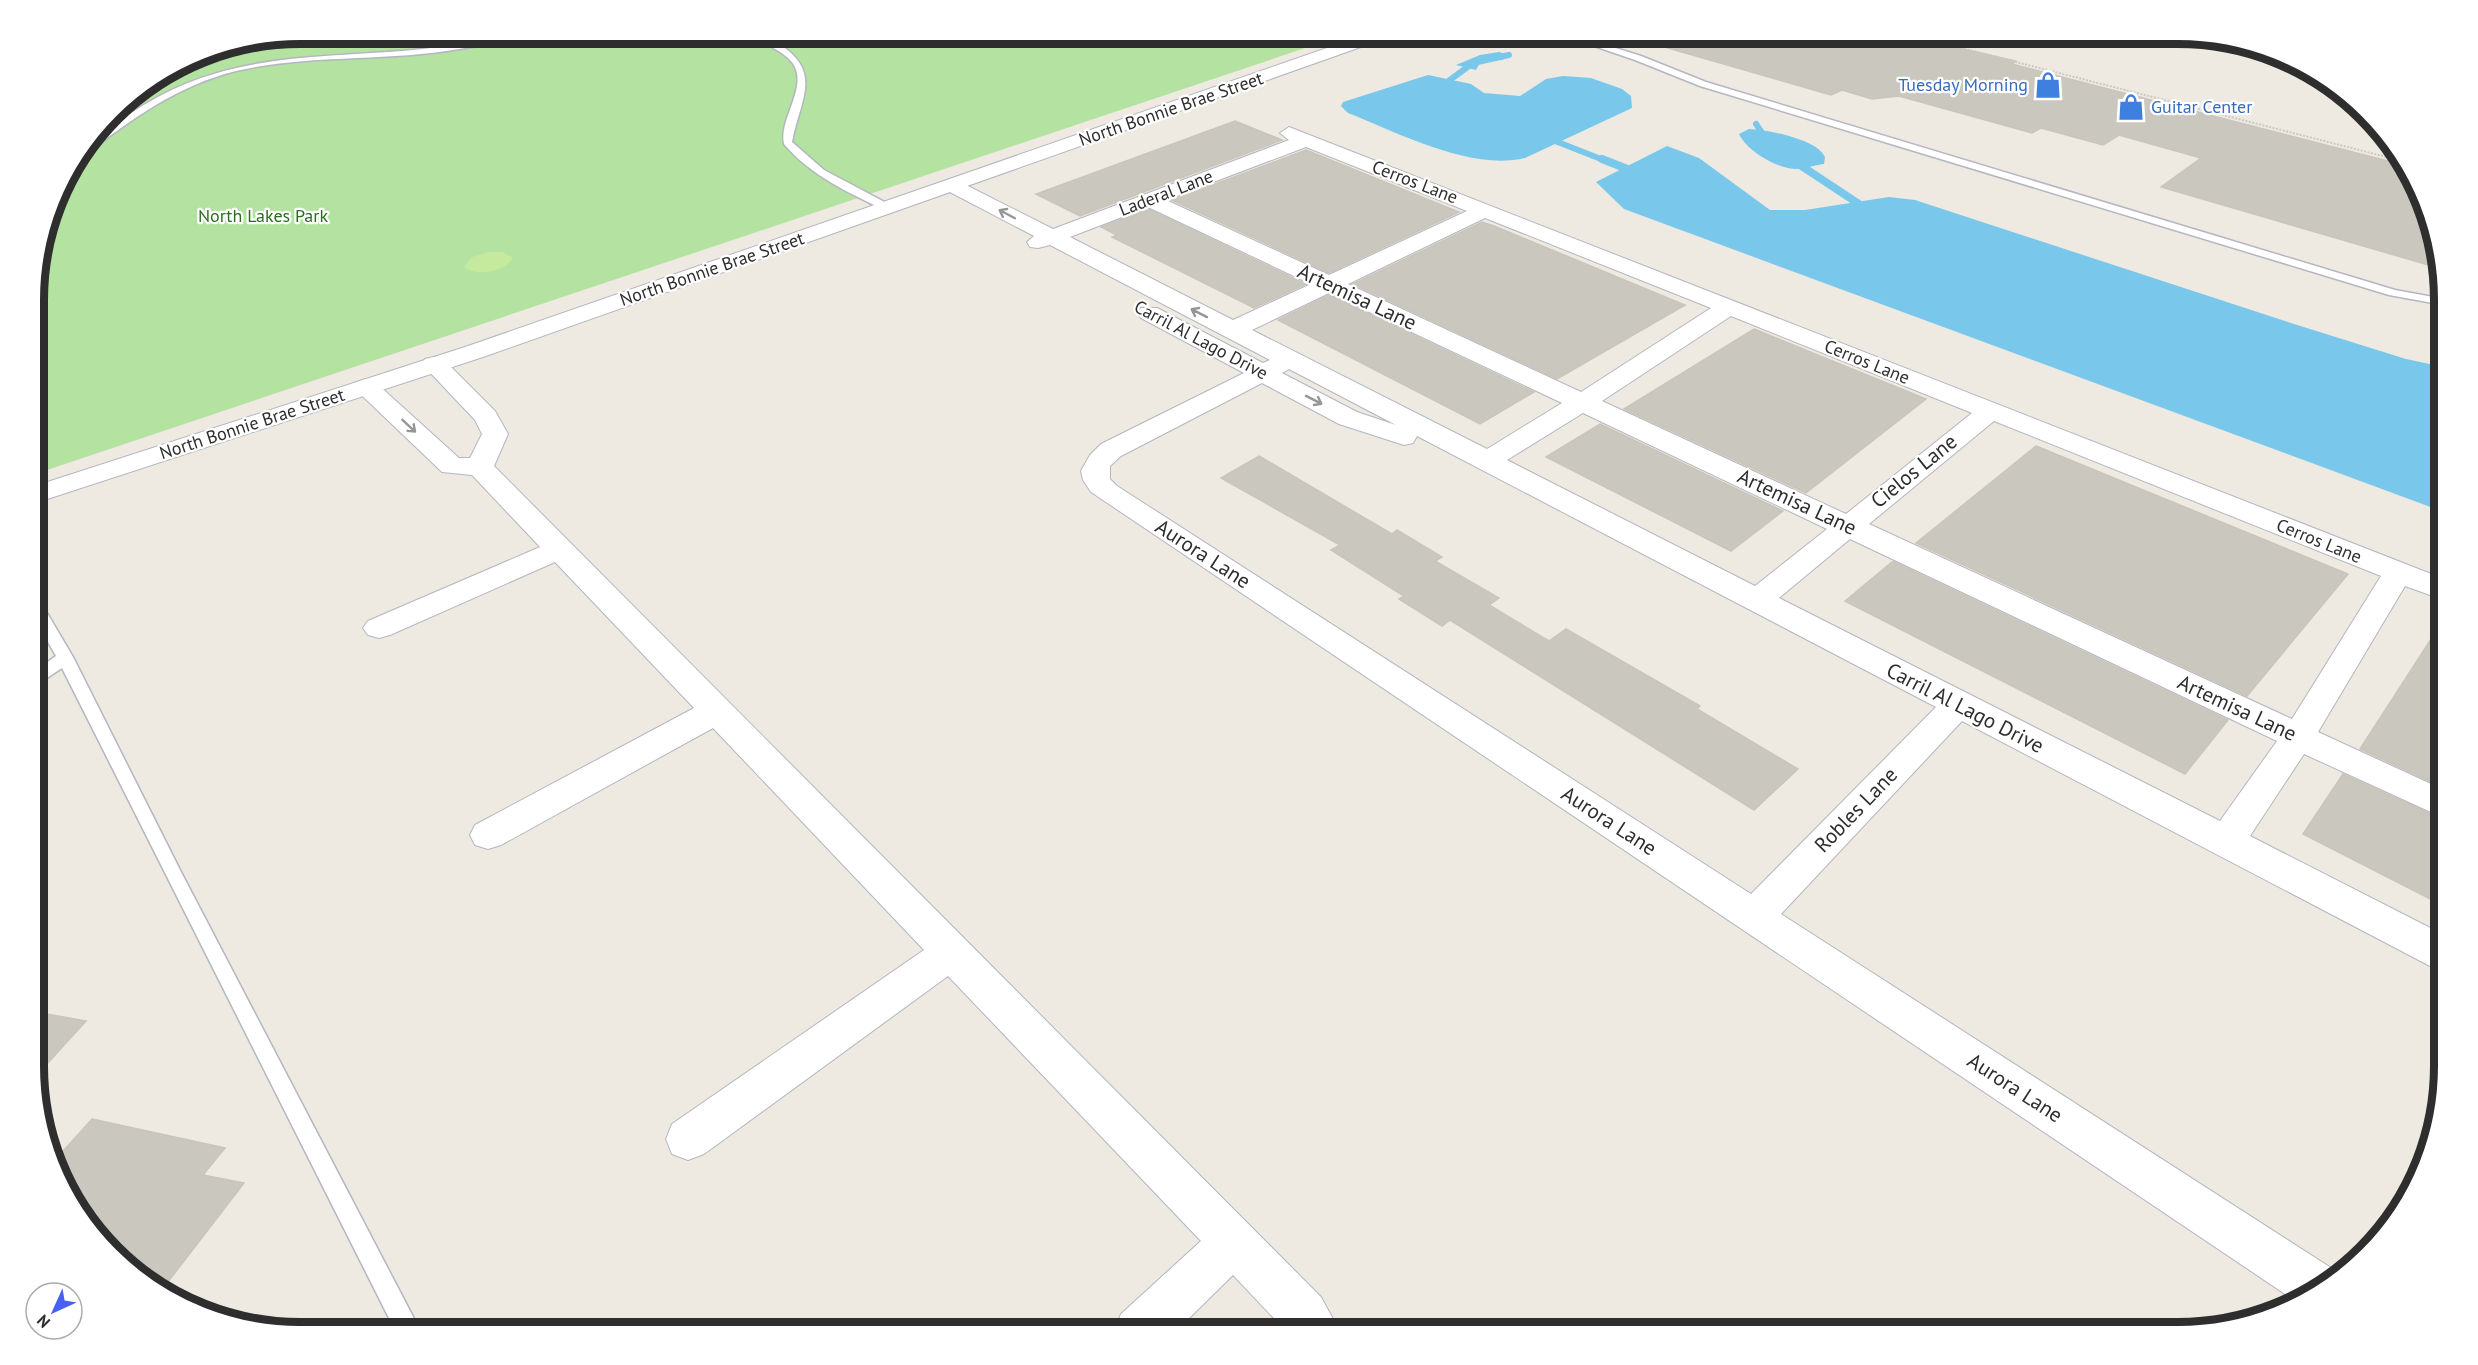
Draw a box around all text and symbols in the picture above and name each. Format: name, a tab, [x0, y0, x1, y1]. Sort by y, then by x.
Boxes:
street label: North Bonnie Brae Street	[1076, 66, 1266, 151]
shop icon: Tuesday Morning	[2033, 70, 2063, 100]
place label: Tuesday Morning	[1898, 73, 2028, 96]
shop icon: Guitar Center	[2116, 92, 2146, 122]
place label: Guitar Center	[2151, 95, 2252, 118]
street label: Cerros Lane	[1369, 155, 1461, 208]
street label: Laderal Lane	[1116, 164, 1216, 221]
park label: North Lakes Park	[198, 204, 328, 227]
one-way arrow	[999, 208, 1016, 220]
street label: North Bonnie Brae Street	[617, 226, 807, 311]
street label: Artemisa Lane	[1293, 257, 1421, 336]
street label: Carril Al Lago Drive	[1130, 295, 1272, 385]
one-way arrow	[1190, 307, 1208, 318]
street label: Cerros Lane	[1821, 334, 1913, 389]
street label: North Bonnie Brae Street	[156, 383, 347, 464]
one-way arrow	[1305, 394, 1322, 406]
one-way arrow	[401, 419, 416, 433]
street label: Cielos Lane	[1865, 428, 1962, 514]
street label: Artemisa Lane	[1733, 462, 1861, 541]
street label: Aurora Lane	[1151, 513, 1256, 594]
street label: Cerros Lane	[2273, 513, 2365, 568]
street label: Carril Al Lago Drive	[1882, 656, 2048, 759]
street label: Artemisa Lane	[2173, 668, 2301, 747]
street label: Robles Lane	[1808, 761, 1903, 858]
street label: Aurora Lane	[1557, 780, 1662, 861]
street label: Aurora Lane	[1963, 1047, 2068, 1128]
north arrow	[24, 1281, 84, 1341]
text: N	[33, 1311, 54, 1332]

